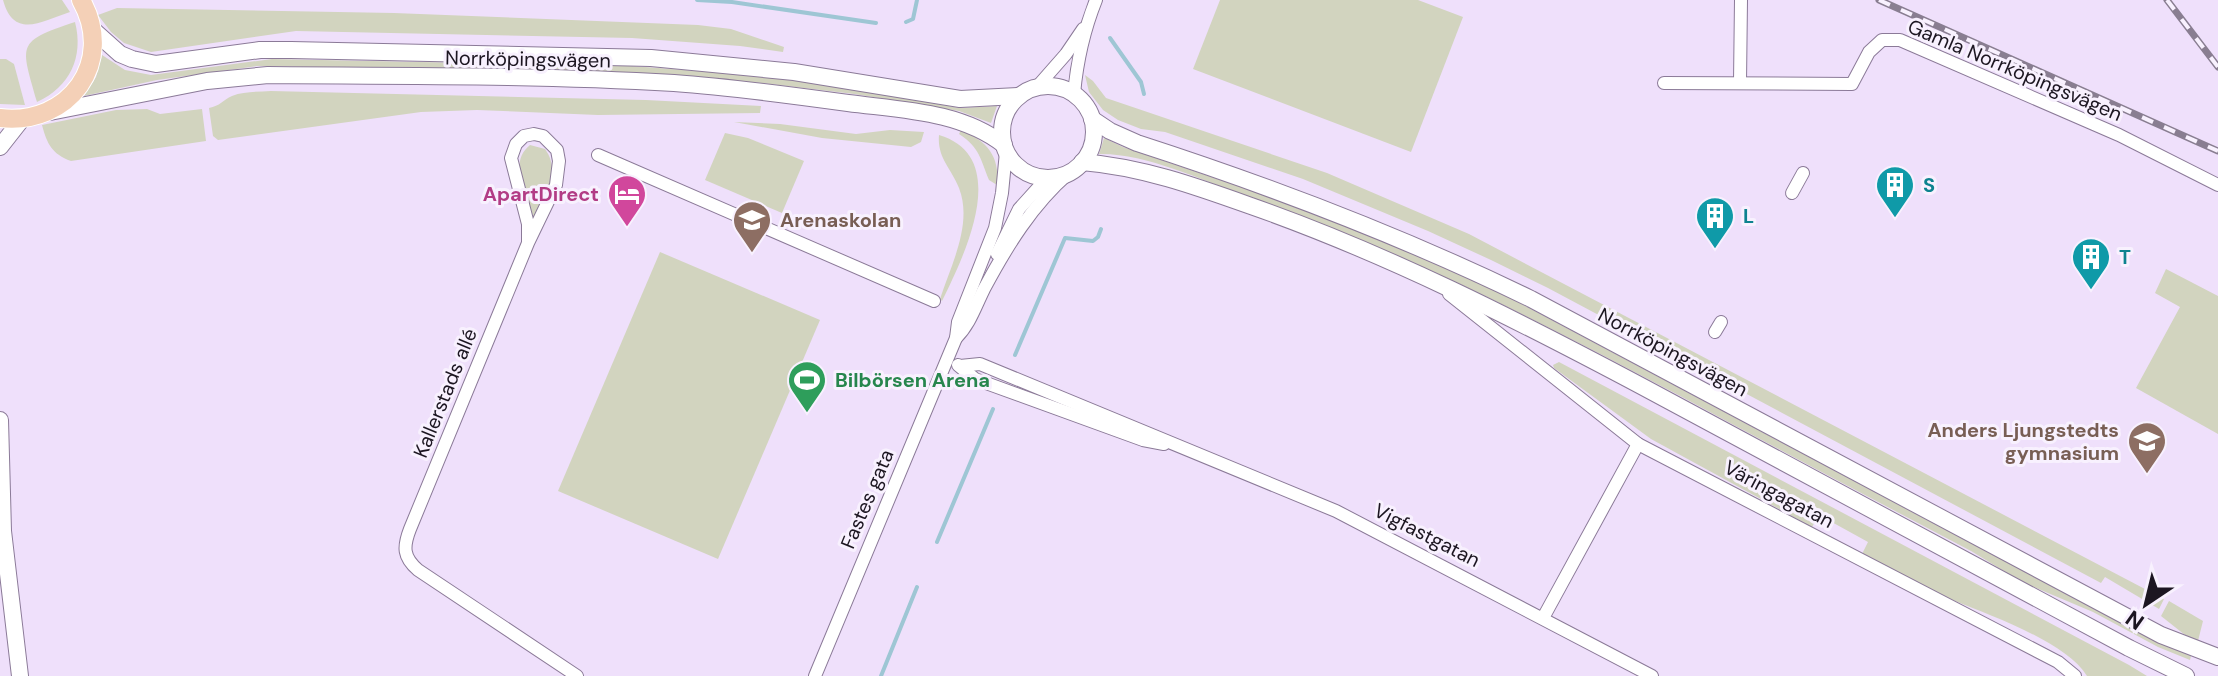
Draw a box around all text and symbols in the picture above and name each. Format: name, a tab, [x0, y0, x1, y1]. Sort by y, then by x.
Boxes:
street label: Gamla Norrköpingsvägen	[1904, 13, 2126, 127]
street label: Norrköpingsvägen	[445, 45, 611, 73]
building icon: S	[1874, 164, 1916, 219]
place label: S	[1923, 172, 1935, 198]
hotel icon: ApartDirect	[606, 173, 648, 228]
place label: ApartDirect	[483, 181, 599, 207]
building icon: L	[1694, 195, 1736, 250]
school or university icon: Arenaskolan	[731, 199, 773, 254]
place label: L	[1743, 203, 1754, 229]
place label: Arenaskolan	[780, 207, 901, 233]
building icon: T	[2070, 236, 2112, 291]
place label: T	[2119, 244, 2131, 270]
street label: Norrköpingsvägen	[1594, 302, 1752, 402]
street label: Kallerstads allé	[407, 325, 483, 461]
sports icon: Bilbörsen Arena	[786, 359, 828, 414]
place label: Bilbörsen Arena	[835, 367, 990, 393]
place label: Anders Ljungstedts gymnasium	[1927, 417, 2119, 466]
school or university icon: Anders Ljungstedts gymnasium	[2126, 420, 2168, 475]
street label: Fastes gata	[834, 445, 900, 553]
street label: Väringagatan	[1720, 454, 1838, 534]
street label: Vigfastgatan	[1369, 497, 1485, 573]
north arrow	[2106, 564, 2186, 644]
text: N	[2120, 603, 2150, 636]

